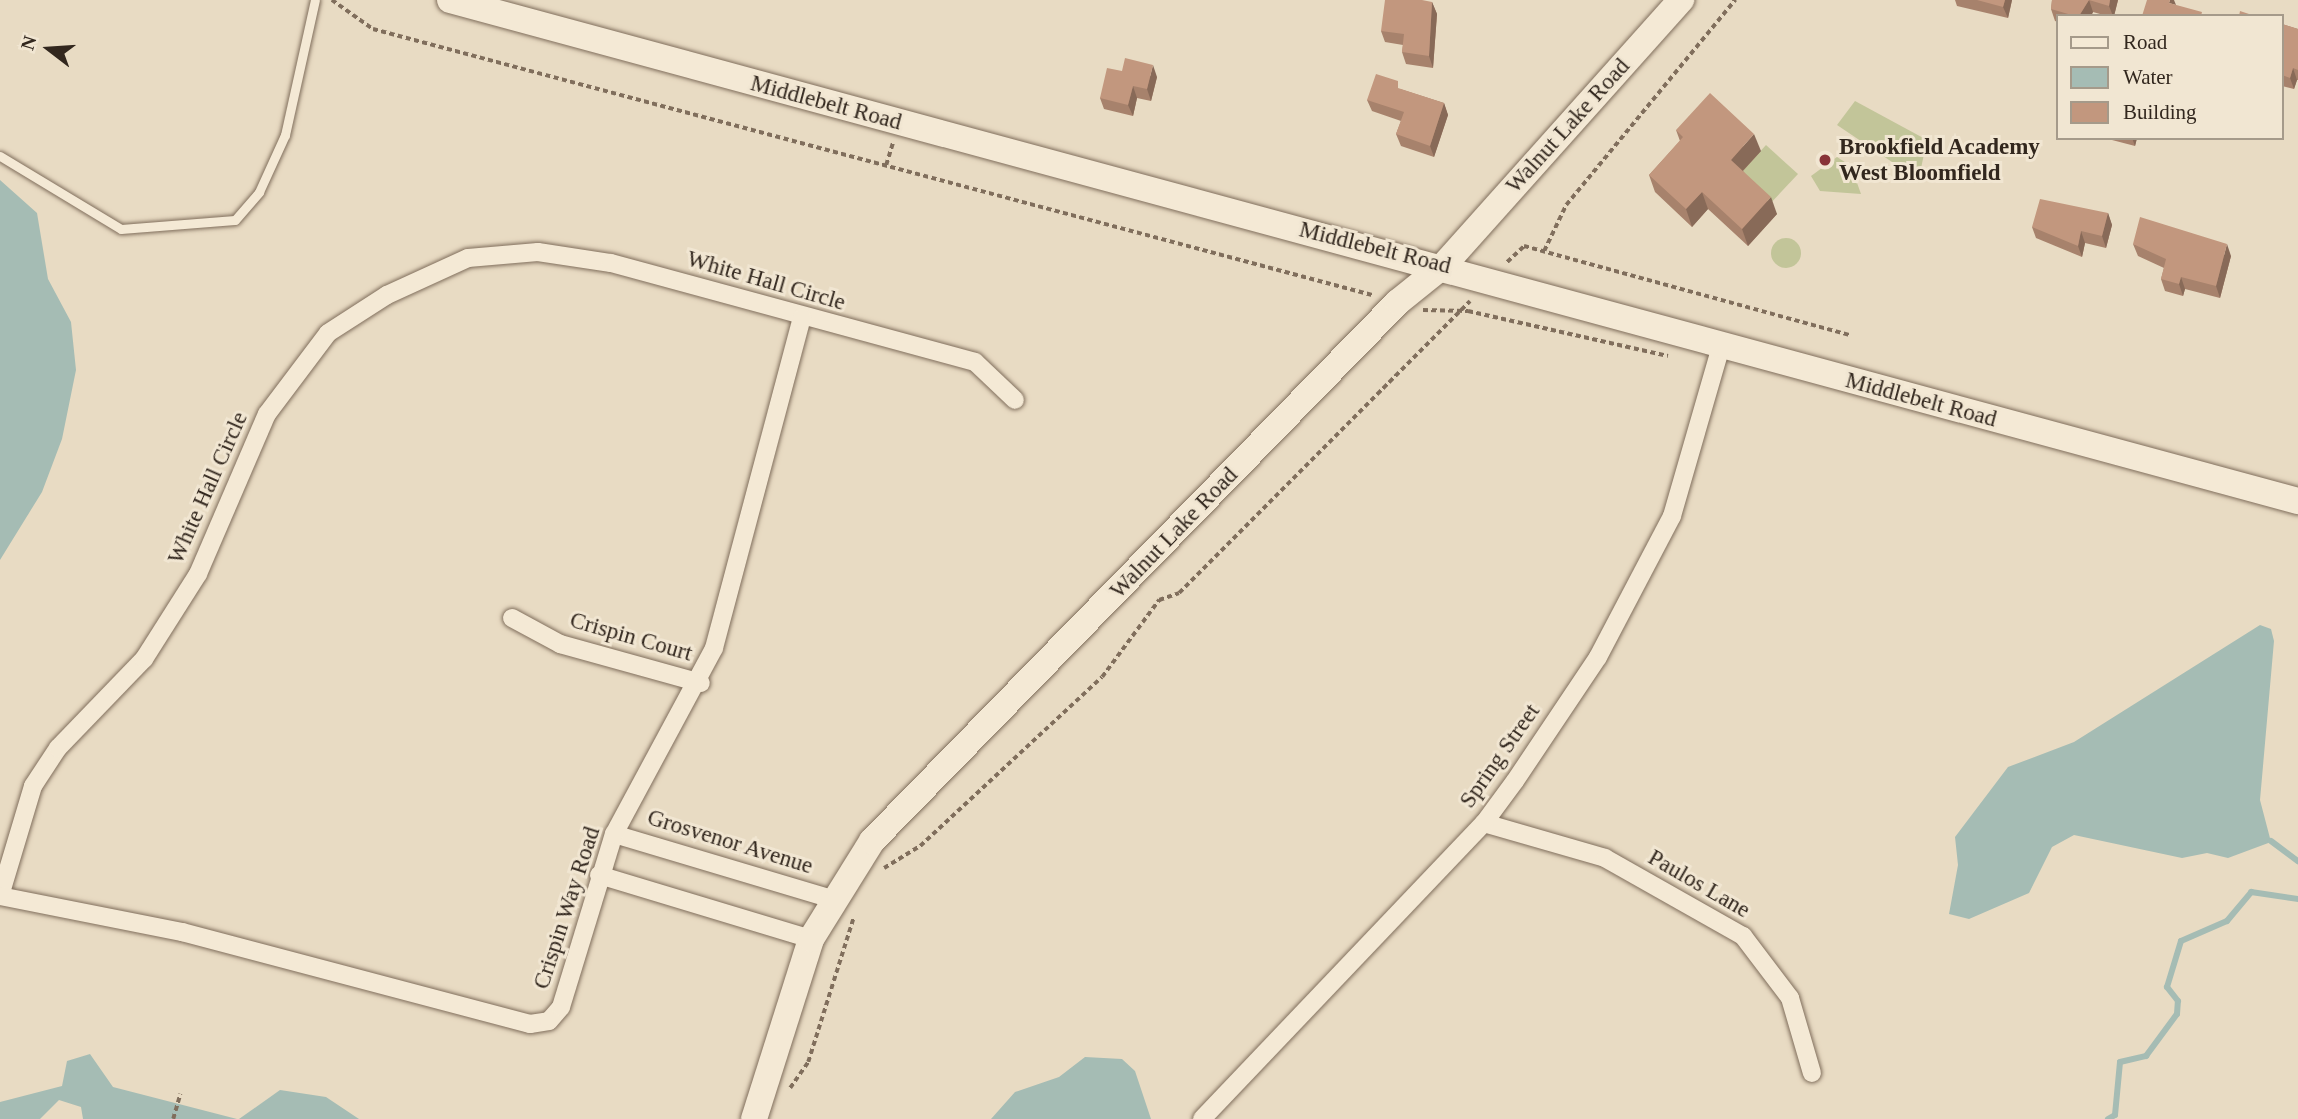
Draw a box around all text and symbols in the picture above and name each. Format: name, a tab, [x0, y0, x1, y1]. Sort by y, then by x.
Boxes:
north arrow	[14, 14, 84, 84]
legend	[2056, 14, 2284, 140]
text: Road	[2123, 30, 2167, 54]
text: N	[16, 33, 40, 52]
street label: Walnut Lake Road	[1500, 53, 1636, 199]
text: Water	[2123, 65, 2173, 89]
street label: Middlebelt Road	[747, 70, 905, 136]
text: Building	[2123, 100, 2197, 124]
place label: Brookfield Academy West Bloomfield	[1839, 133, 2041, 187]
marker: Brookfield Academy West Bloomfield	[1817, 152, 1833, 168]
street label: Middlebelt Road	[1296, 216, 1454, 280]
street label: White Hall Circle	[684, 245, 848, 317]
street label: Middlebelt Road	[1842, 367, 2000, 433]
street label: White Hall Circle	[162, 408, 254, 568]
street label: Walnut Lake Road	[1104, 462, 1244, 604]
street label: Crispin Court	[567, 606, 695, 668]
street label: Spring Street	[1454, 699, 1546, 813]
street label: Grosvenor Avenue	[643, 804, 817, 880]
street label: Crispin Way Road	[528, 823, 606, 993]
street label: Paulos Lane	[1643, 844, 1755, 924]

